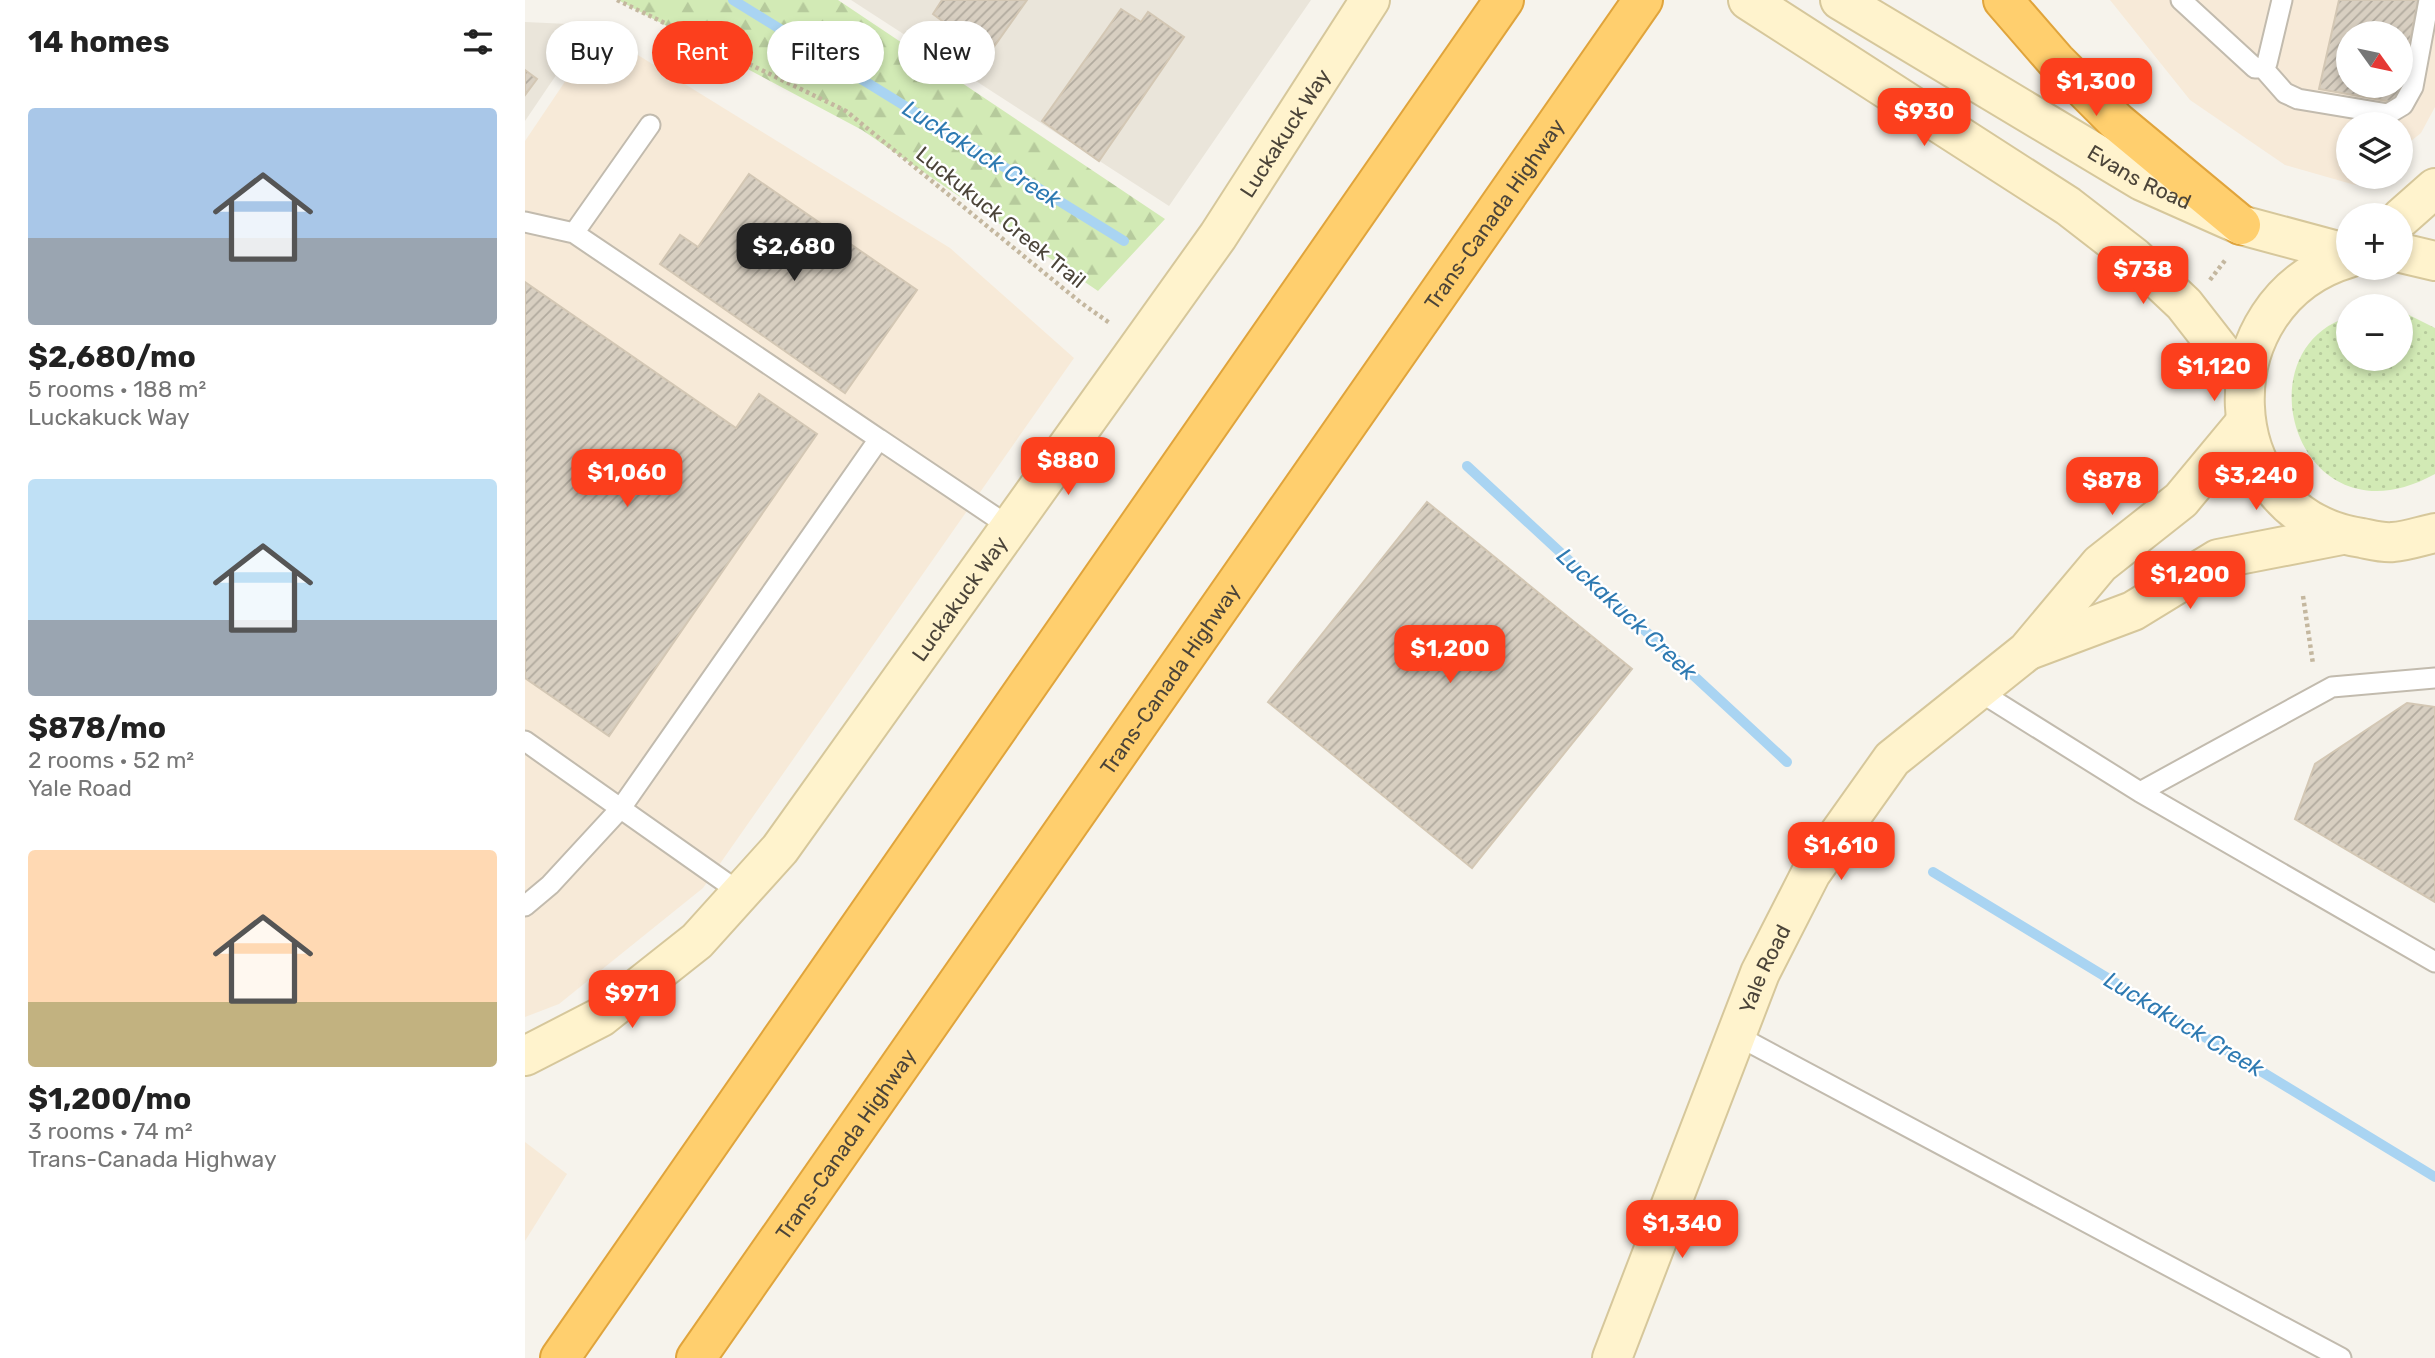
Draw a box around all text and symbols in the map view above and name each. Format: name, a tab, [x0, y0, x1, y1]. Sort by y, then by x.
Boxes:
chip: Buy	[546, 21, 638, 84]
chip: Rent	[652, 21, 753, 84]
chip: Filters	[767, 21, 884, 84]
chip: New	[898, 21, 995, 84]
north arrow	[2336, 21, 2413, 98]
map controls	[2336, 21, 2413, 371]
icon: filters	[459, 23, 497, 61]
text: 14 homes	[28, 24, 170, 60]
pin: $1,300	[2039, 58, 2153, 118]
street label: Luckakuck Way	[1234, 63, 1335, 202]
text: $1,300	[2056, 67, 2136, 95]
pin: $930	[1883, 88, 1965, 148]
water label: Luckakuck Creek	[898, 94, 1067, 215]
text: $930	[1894, 97, 1954, 125]
button: layers	[2336, 112, 2413, 189]
street label: Trans-Canada Highway	[1419, 113, 1569, 314]
street label: Evans Road	[2083, 139, 2195, 214]
street label: Luckukuck Creek Trail	[911, 141, 1091, 293]
icon: home	[200, 154, 326, 280]
button: +	[2336, 203, 2413, 280]
pin: $2,680	[737, 224, 851, 283]
text: $2,680	[753, 232, 835, 260]
pin: $738	[2102, 246, 2184, 306]
text: $738	[2113, 255, 2173, 283]
button: −	[2336, 294, 2413, 371]
text: $2,680/mo	[28, 339, 196, 375]
pin: $1,120	[2157, 344, 2271, 403]
text: $1,120	[2177, 352, 2251, 380]
text: 5 rooms · 188 m²	[28, 375, 206, 403]
text: Luckakuck Way	[28, 403, 190, 431]
pin: $880	[1027, 438, 1109, 497]
text: $880	[1037, 446, 1099, 474]
pin: $1,060	[570, 449, 684, 509]
pin: $3,240	[2199, 452, 2313, 512]
text: $1,060	[587, 458, 667, 486]
pin: $878	[2071, 458, 2153, 517]
text: $3,240	[2214, 461, 2298, 489]
text: $878	[2082, 466, 2142, 494]
icon: home	[200, 525, 326, 651]
street label: Luckakuck Way	[906, 530, 1013, 666]
water label: Luckakuck Creek	[1551, 542, 1704, 687]
pin: $1,200	[2133, 552, 2247, 611]
text: $1,200	[2150, 560, 2230, 588]
street label: Trans-Canada Highway	[1094, 578, 1245, 779]
pin: $1,200	[1393, 626, 1507, 685]
text: $1,200	[1410, 634, 1490, 662]
text: $878/mo	[28, 710, 166, 746]
text: 2 rooms · 52 m²	[28, 746, 194, 774]
text: Yale Road	[28, 774, 132, 802]
pin: $1,610	[1784, 822, 1898, 882]
text: $1,610	[1804, 831, 1878, 859]
icon: home	[200, 896, 326, 1022]
street label: Yale Road	[1733, 920, 1795, 1017]
water label: Luckakuck Creek	[2099, 965, 2270, 1083]
pin: $971	[591, 970, 673, 1030]
text: $971	[605, 979, 659, 1007]
street label: Trans-Canada Highway	[770, 1043, 921, 1244]
text: $1,200/mo	[28, 1081, 191, 1117]
text: 3 rooms · 74 m²	[28, 1117, 193, 1145]
text: Trans-Canada Highway	[28, 1145, 277, 1173]
pin: $1,340	[1625, 1200, 1739, 1260]
text: $1,340	[1642, 1209, 1722, 1237]

